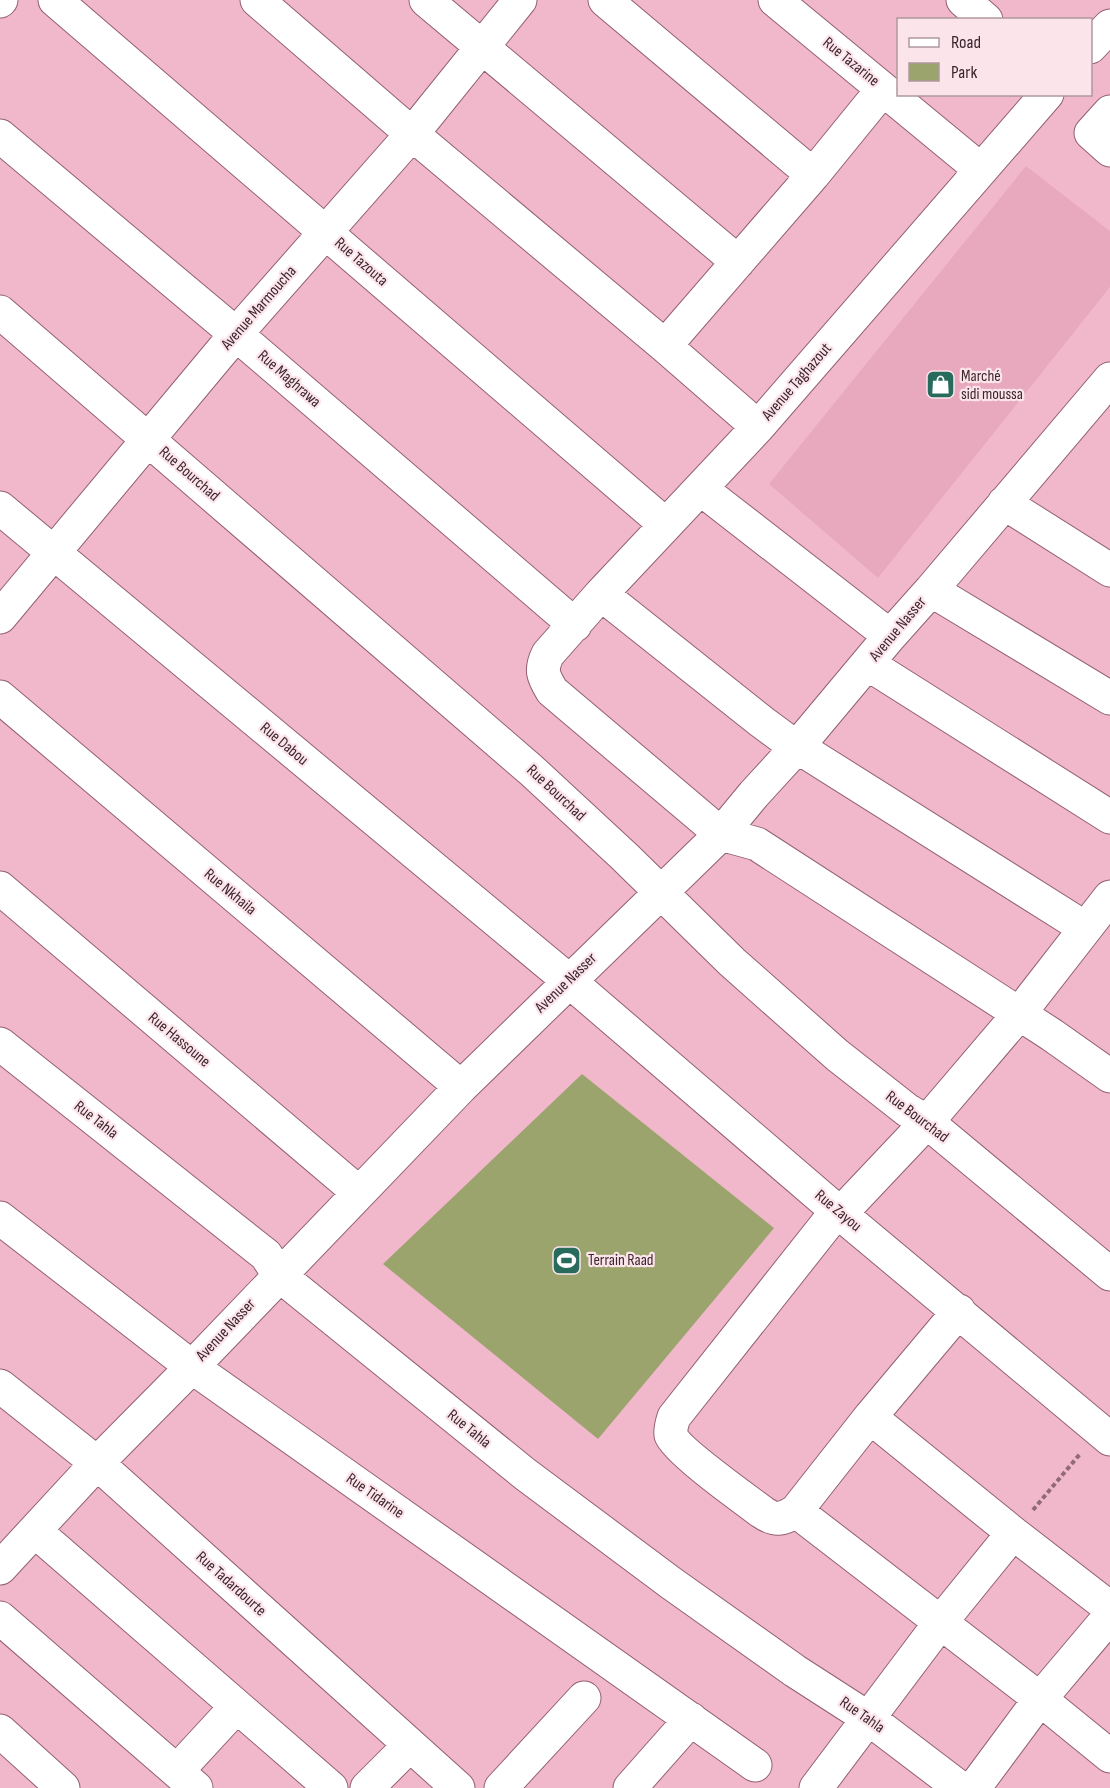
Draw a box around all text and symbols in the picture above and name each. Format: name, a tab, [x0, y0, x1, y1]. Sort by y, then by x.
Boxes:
legend	[897, 18, 1092, 96]
text: Road	[951, 32, 981, 53]
street label: Rue Tazarine	[819, 33, 883, 91]
text: Park	[951, 62, 977, 83]
street label: Rue Tazouta	[330, 234, 392, 290]
street label: Avenue Marmoucha	[217, 262, 301, 355]
street label: Avenue Taghazout	[758, 339, 836, 425]
street label: Rue Maghrawa	[254, 346, 324, 412]
place label: Marché sidi moussa	[961, 367, 1023, 404]
shop icon: Marché sidi moussa	[924, 369, 956, 401]
street label: Rue Bourchad	[155, 443, 223, 505]
street label: Avenue Nasser	[865, 593, 931, 666]
street label: Rue Dabou	[256, 718, 312, 770]
street label: Rue Bourchad	[522, 761, 590, 825]
street label: Rue Nkhaila	[200, 865, 260, 919]
street label: Avenue Nasser	[531, 949, 601, 1018]
street label: Rue Hassoune	[144, 1009, 214, 1071]
street label: Rue Bourchad	[882, 1087, 952, 1147]
street label: Rue Tahla	[70, 1097, 122, 1143]
street label: Rue Zayou	[811, 1186, 865, 1236]
sports icon: Terrain Raad	[551, 1244, 583, 1276]
place label: Terrain Raad	[588, 1251, 654, 1270]
street label: Avenue Nasser	[192, 1295, 260, 1366]
street label: Rue Tahla	[443, 1406, 495, 1452]
street label: Rue Tidarine	[342, 1469, 408, 1523]
street label: Rue Tadardourte	[192, 1548, 270, 1620]
street label: Rue Tahla	[836, 1693, 888, 1737]

